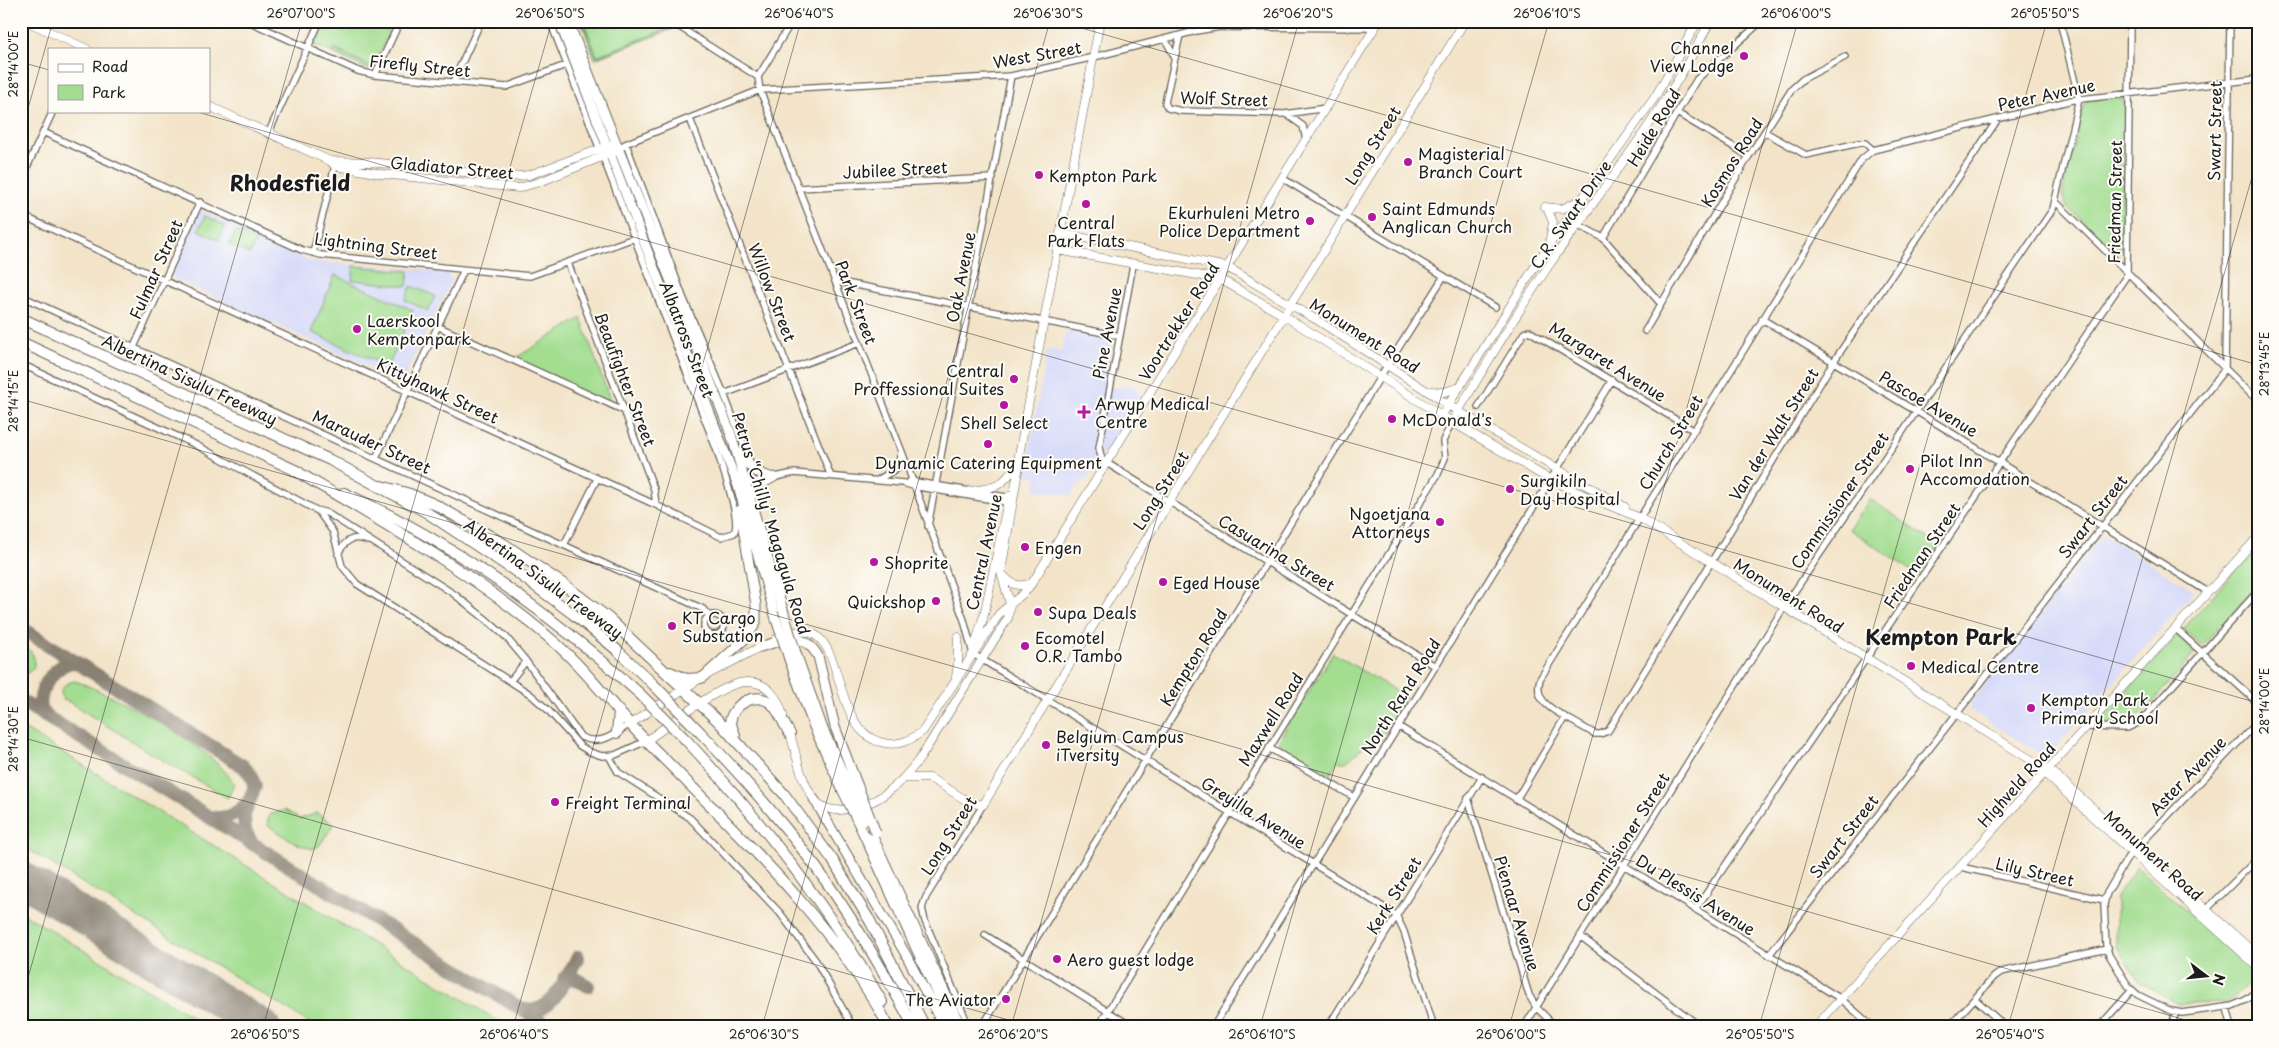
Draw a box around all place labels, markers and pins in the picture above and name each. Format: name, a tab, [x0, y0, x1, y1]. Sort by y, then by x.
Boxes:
place label: Channel View Lodge	[1650, 35, 1734, 77]
marker: Channel View Lodge	[1738, 50, 1750, 62]
place label: Magisterial Branch Court	[1418, 141, 1523, 183]
marker: Magisterial Branch Court	[1402, 156, 1414, 168]
place label: Kempton Park	[1049, 163, 1158, 187]
marker: Kempton Park	[1033, 169, 1045, 181]
place label: Saint Edmunds Anglican Church	[1382, 196, 1512, 238]
marker: Central Park Flats	[1080, 198, 1092, 210]
place label: Ekurhuleni Metro Police Department	[1159, 200, 1300, 242]
place label: Central Park Flats	[1047, 210, 1125, 252]
marker: Saint Edmunds Anglican Church	[1366, 211, 1378, 223]
marker: Ekurhuleni Metro Police Department	[1304, 215, 1316, 227]
place label: Laerskool Kemptonpark	[367, 308, 471, 350]
marker: Laerskool Kemptonpark	[351, 323, 363, 335]
place label: Central Proffessional Suites	[853, 358, 1004, 400]
marker: Central Proffessional Suites	[1008, 373, 1020, 385]
place label: Arwyp Medical Centre	[1095, 391, 1210, 433]
marker: Shell Select	[998, 399, 1010, 411]
marker: Arwyp Medical Centre	[1077, 405, 1091, 419]
place label: McDonald's	[1402, 407, 1492, 431]
place label: Shell Select	[960, 410, 1048, 434]
marker: McDonald's	[1386, 413, 1398, 425]
marker: Dynamic Catering Equipment	[982, 438, 994, 450]
place label: Pilot Inn Accomodation	[1920, 448, 2030, 490]
place label: Dynamic Catering Equipment	[874, 450, 1102, 474]
marker: Pilot Inn Accomodation	[1904, 463, 1916, 475]
place label: Surgikiln Day Hospital	[1520, 468, 1620, 510]
marker: Surgikiln Day Hospital	[1504, 483, 1516, 495]
place label: Ngoetjana Attorneys	[1349, 501, 1430, 543]
marker: Ngoetjana Attorneys	[1434, 516, 1446, 528]
place label: Engen	[1035, 535, 1082, 559]
marker: Engen	[1019, 541, 1031, 553]
place label: Shoprite	[884, 550, 948, 574]
marker: Shoprite	[868, 556, 880, 568]
place label: Eged House	[1173, 570, 1260, 594]
marker: Eged House	[1157, 576, 1169, 588]
place label: Quickshop	[847, 589, 926, 613]
marker: Quickshop	[930, 595, 942, 607]
place label: Supa Deals	[1048, 600, 1136, 624]
place label: KT Cargo Substation	[682, 605, 763, 647]
marker: Supa Deals	[1032, 606, 1044, 618]
marker: KT Cargo Substation	[666, 620, 678, 632]
place label: Ecomotel O.R. Tambo	[1035, 625, 1122, 667]
marker: Ecomotel O.R. Tambo	[1019, 640, 1031, 652]
place label: Medical Centre	[1921, 654, 2039, 678]
marker: Medical Centre	[1905, 660, 1917, 672]
place label: Kempton Park Primary School	[2041, 687, 2159, 729]
marker: Kempton Park Primary School	[2025, 702, 2037, 714]
place label: Belgium Campus iTversity	[1056, 724, 1184, 766]
marker: Belgium Campus iTversity	[1040, 739, 1052, 751]
place label: Freight Terminal	[565, 790, 691, 814]
marker: Freight Terminal	[549, 796, 561, 808]
place label: Aero guest lodge	[1067, 947, 1194, 971]
marker: Aero guest lodge	[1051, 953, 1063, 965]
place label: The Aviator	[905, 987, 997, 1011]
marker: The Aviator	[1000, 993, 1012, 1005]

